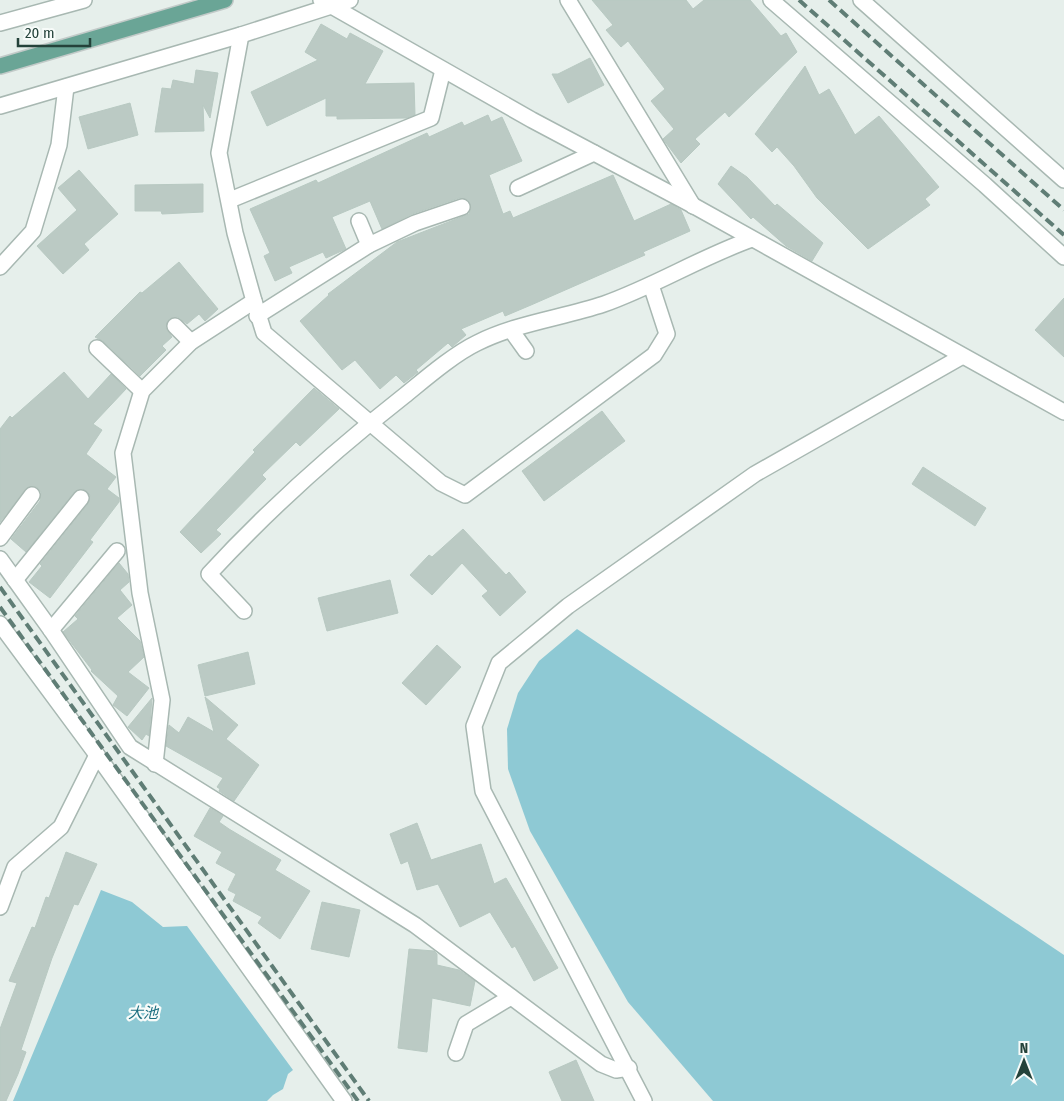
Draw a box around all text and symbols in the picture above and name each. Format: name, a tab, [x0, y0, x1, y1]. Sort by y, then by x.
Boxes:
scale bar	[18, 15, 90, 47]
text: 20 m	[25, 24, 55, 42]
water label: 大池	[128, 1004, 160, 1022]
north arrow	[999, 1036, 1049, 1086]
text: N	[1020, 1040, 1028, 1057]

